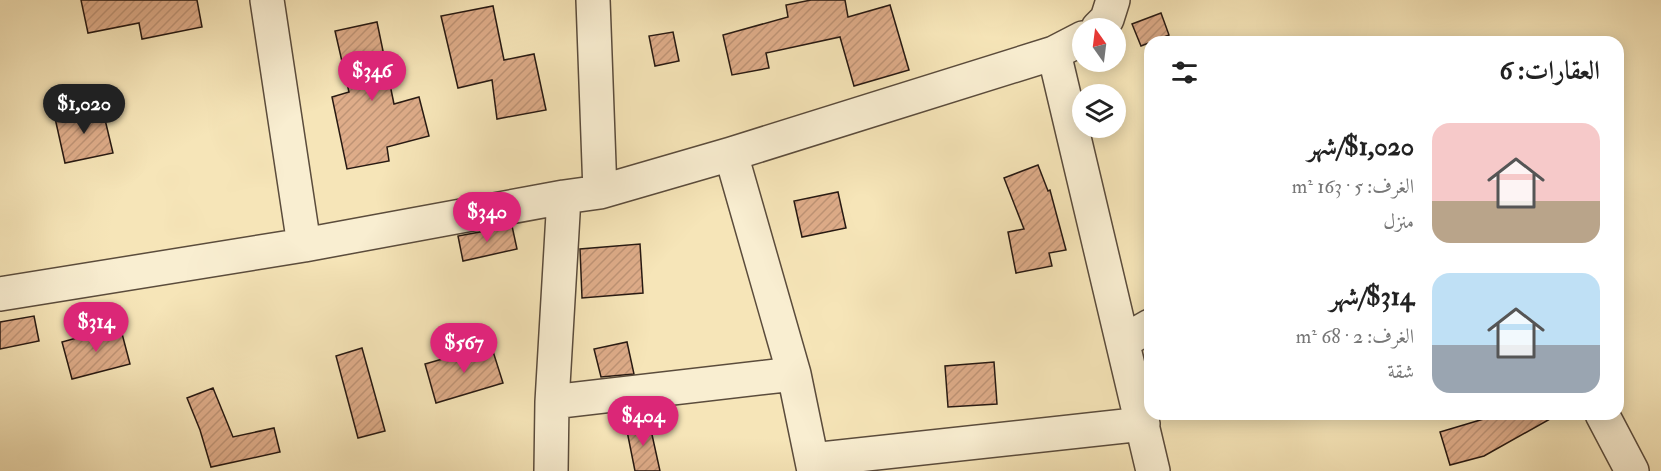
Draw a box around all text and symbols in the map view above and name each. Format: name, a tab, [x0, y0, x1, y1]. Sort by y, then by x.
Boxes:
north arrow	[1072, 18, 1126, 72]
map controls	[1072, 18, 1126, 138]
pin: $346	[336, 51, 408, 102]
text: العقارات: 6	[1499, 55, 1600, 87]
icon: filters	[1168, 56, 1201, 89]
text: $346	[352, 58, 392, 83]
pin: $1,020	[35, 84, 133, 135]
button: layers	[1072, 84, 1126, 138]
text: $1,020	[57, 91, 111, 116]
text: $1,020/شهر	[1307, 131, 1414, 163]
icon: home	[1480, 147, 1552, 219]
text: الغرف: 5 · 163 m²	[1292, 174, 1414, 199]
pin: $340	[451, 192, 523, 243]
text: $340	[467, 199, 507, 224]
text: منزل	[1383, 209, 1414, 234]
text: $314/شهر	[1329, 281, 1414, 313]
icon: home	[1480, 297, 1552, 369]
pin: $314	[60, 302, 132, 353]
text: $314	[78, 309, 114, 334]
pin: $567	[428, 323, 500, 374]
text: الغرف: 2 · 68 m²	[1296, 324, 1414, 349]
text: $567	[444, 330, 484, 355]
text: شقة	[1388, 359, 1414, 384]
pin: $404	[607, 396, 679, 447]
text: $404	[621, 403, 665, 428]

